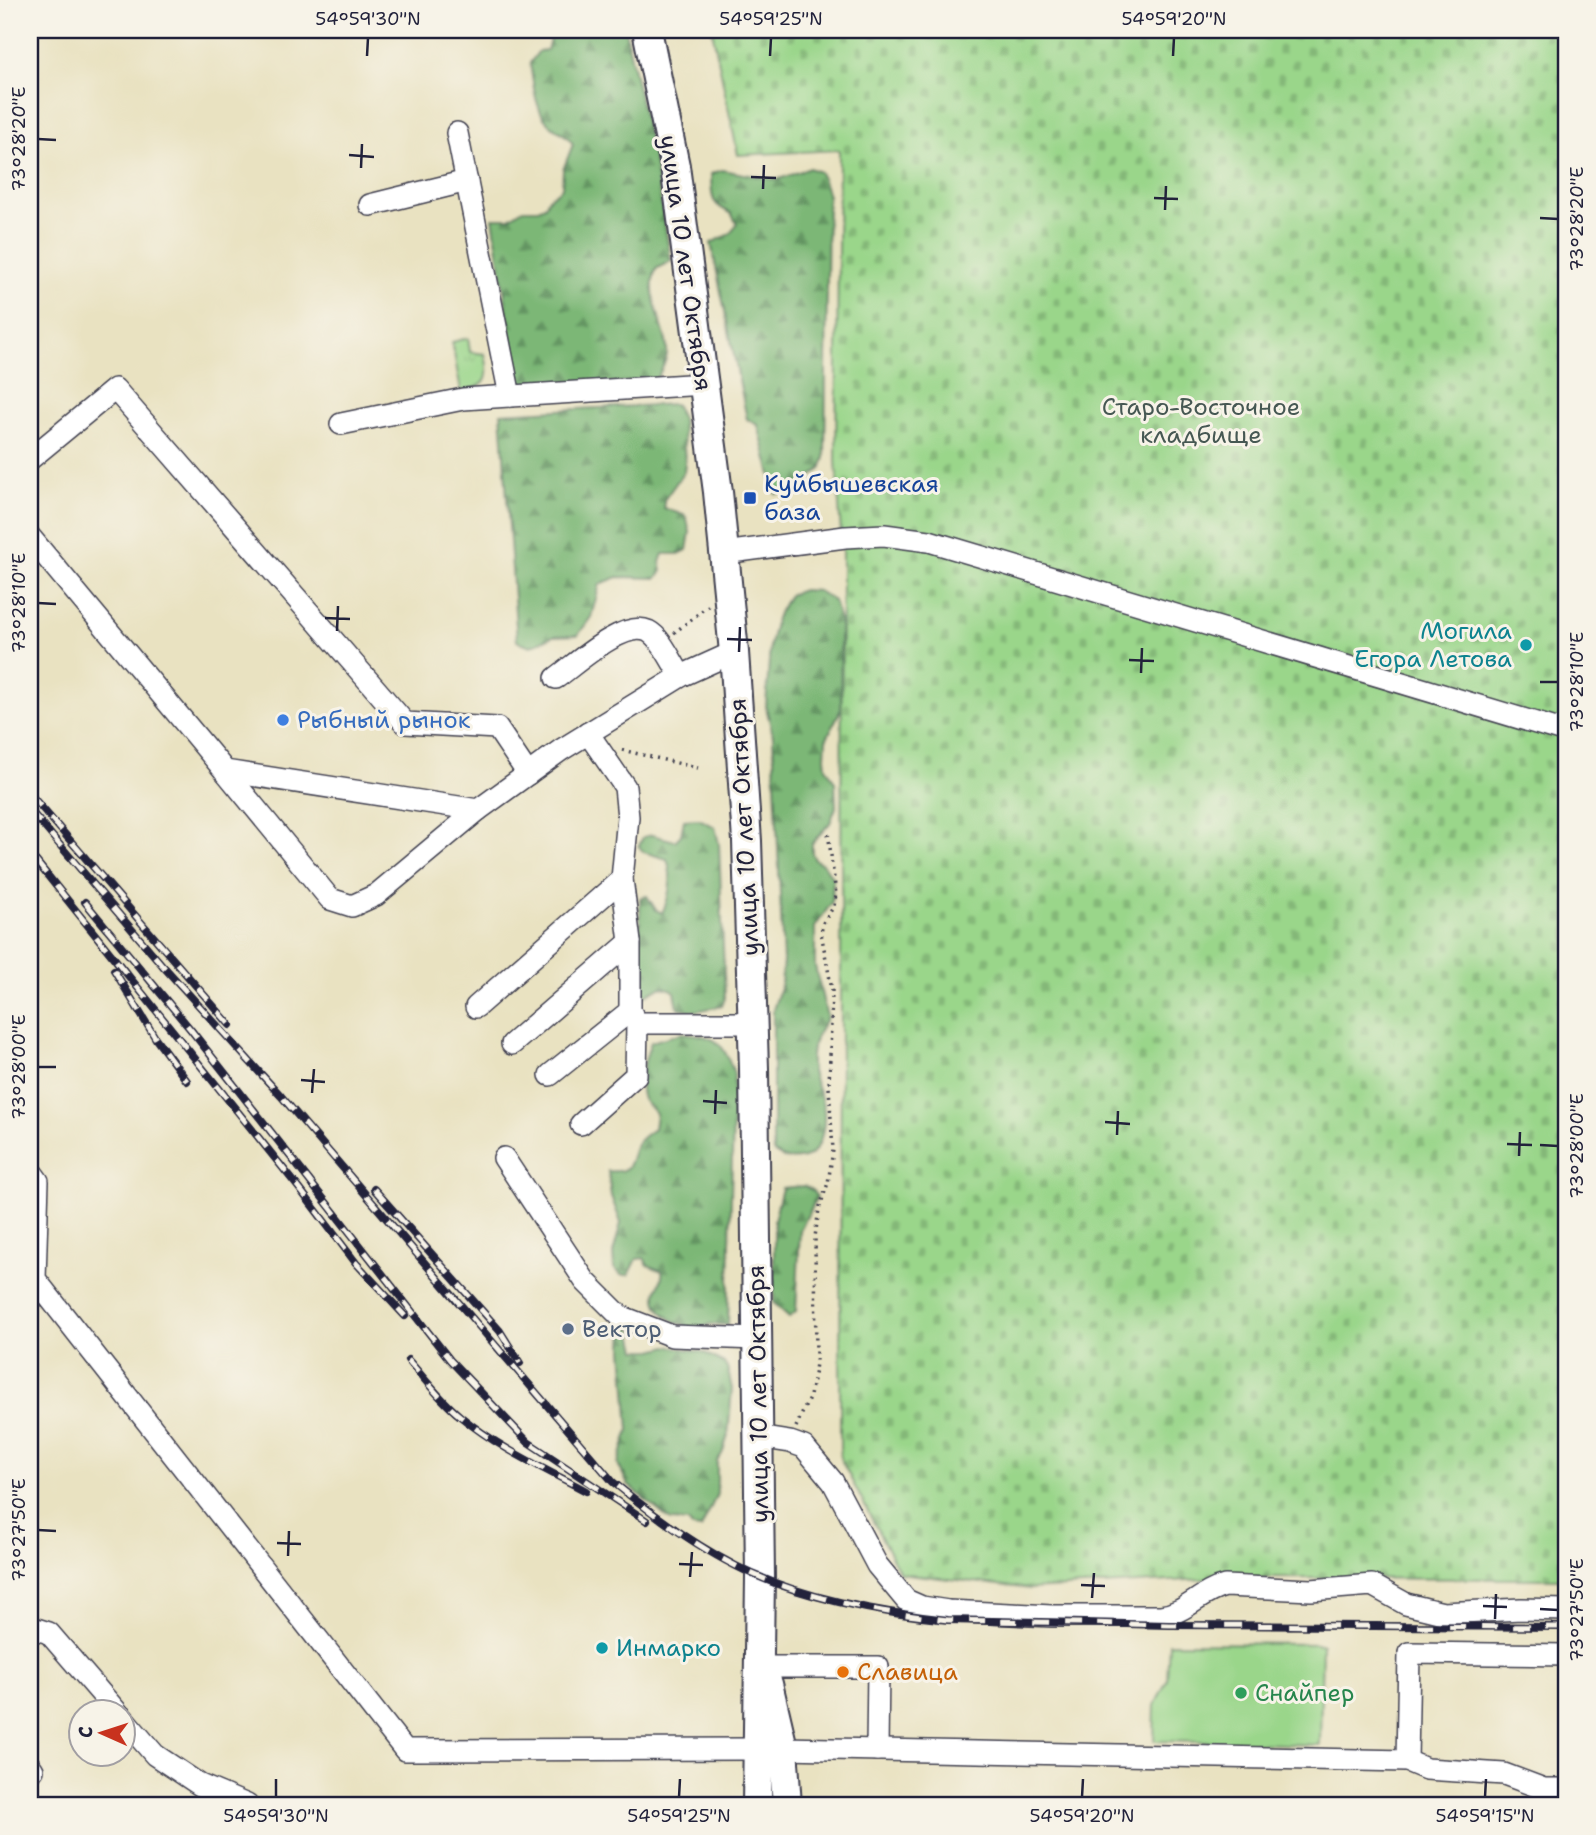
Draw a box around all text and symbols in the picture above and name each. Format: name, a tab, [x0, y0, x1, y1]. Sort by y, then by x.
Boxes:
text: 54°59'30"N	[315, 7, 421, 31]
text: 54°59'25"N	[719, 7, 823, 31]
text: 54°59'20"N	[1121, 7, 1227, 31]
text: 73°28'20"E	[7, 87, 31, 192]
street label: улица 10 лет Октября	[652, 133, 720, 393]
text: 73°28'20"E	[1565, 167, 1589, 272]
park label: Старо-Восточное кладбище	[1102, 391, 1300, 451]
place label: Куйбышевская база	[764, 468, 939, 528]
marker: Куйбышевская база	[742, 490, 758, 506]
text: 73°28'10"E	[7, 553, 31, 653]
place label: Могила Егора Летова	[1354, 615, 1512, 675]
text: 73°28'10"E	[1565, 632, 1589, 732]
marker: Могила Егора Летова	[1518, 637, 1534, 653]
street label: улица 10 лет Октября	[721, 697, 767, 957]
place label: Рыбный рынок	[297, 704, 471, 736]
marker: Рыбный рынок	[275, 712, 291, 728]
text: 73°28'00"E	[7, 1014, 31, 1120]
text: 73°28'00"E	[1565, 1093, 1589, 1199]
street label: улица 10 лет Октября	[740, 1265, 776, 1523]
place label: Вектор	[582, 1313, 662, 1345]
marker: Вектор	[560, 1321, 576, 1337]
text: 73°27'50"E	[7, 1478, 31, 1582]
text: 73°27'50"E	[1565, 1558, 1589, 1662]
place label: Инмарко	[616, 1632, 721, 1664]
marker: Инмарко	[594, 1640, 610, 1656]
place label: Славица	[857, 1656, 958, 1688]
marker: Славица	[835, 1664, 851, 1680]
place label: Снайпер	[1255, 1677, 1355, 1709]
marker: Снайпер	[1233, 1685, 1249, 1701]
north arrow	[66, 1699, 136, 1769]
text: С	[73, 1726, 98, 1739]
text: 54°59'30"N	[223, 1804, 329, 1828]
text: 54°59'25"N	[627, 1804, 731, 1828]
text: 54°59'20"N	[1029, 1804, 1135, 1828]
text: 54°59'15"N	[1436, 1804, 1534, 1828]

